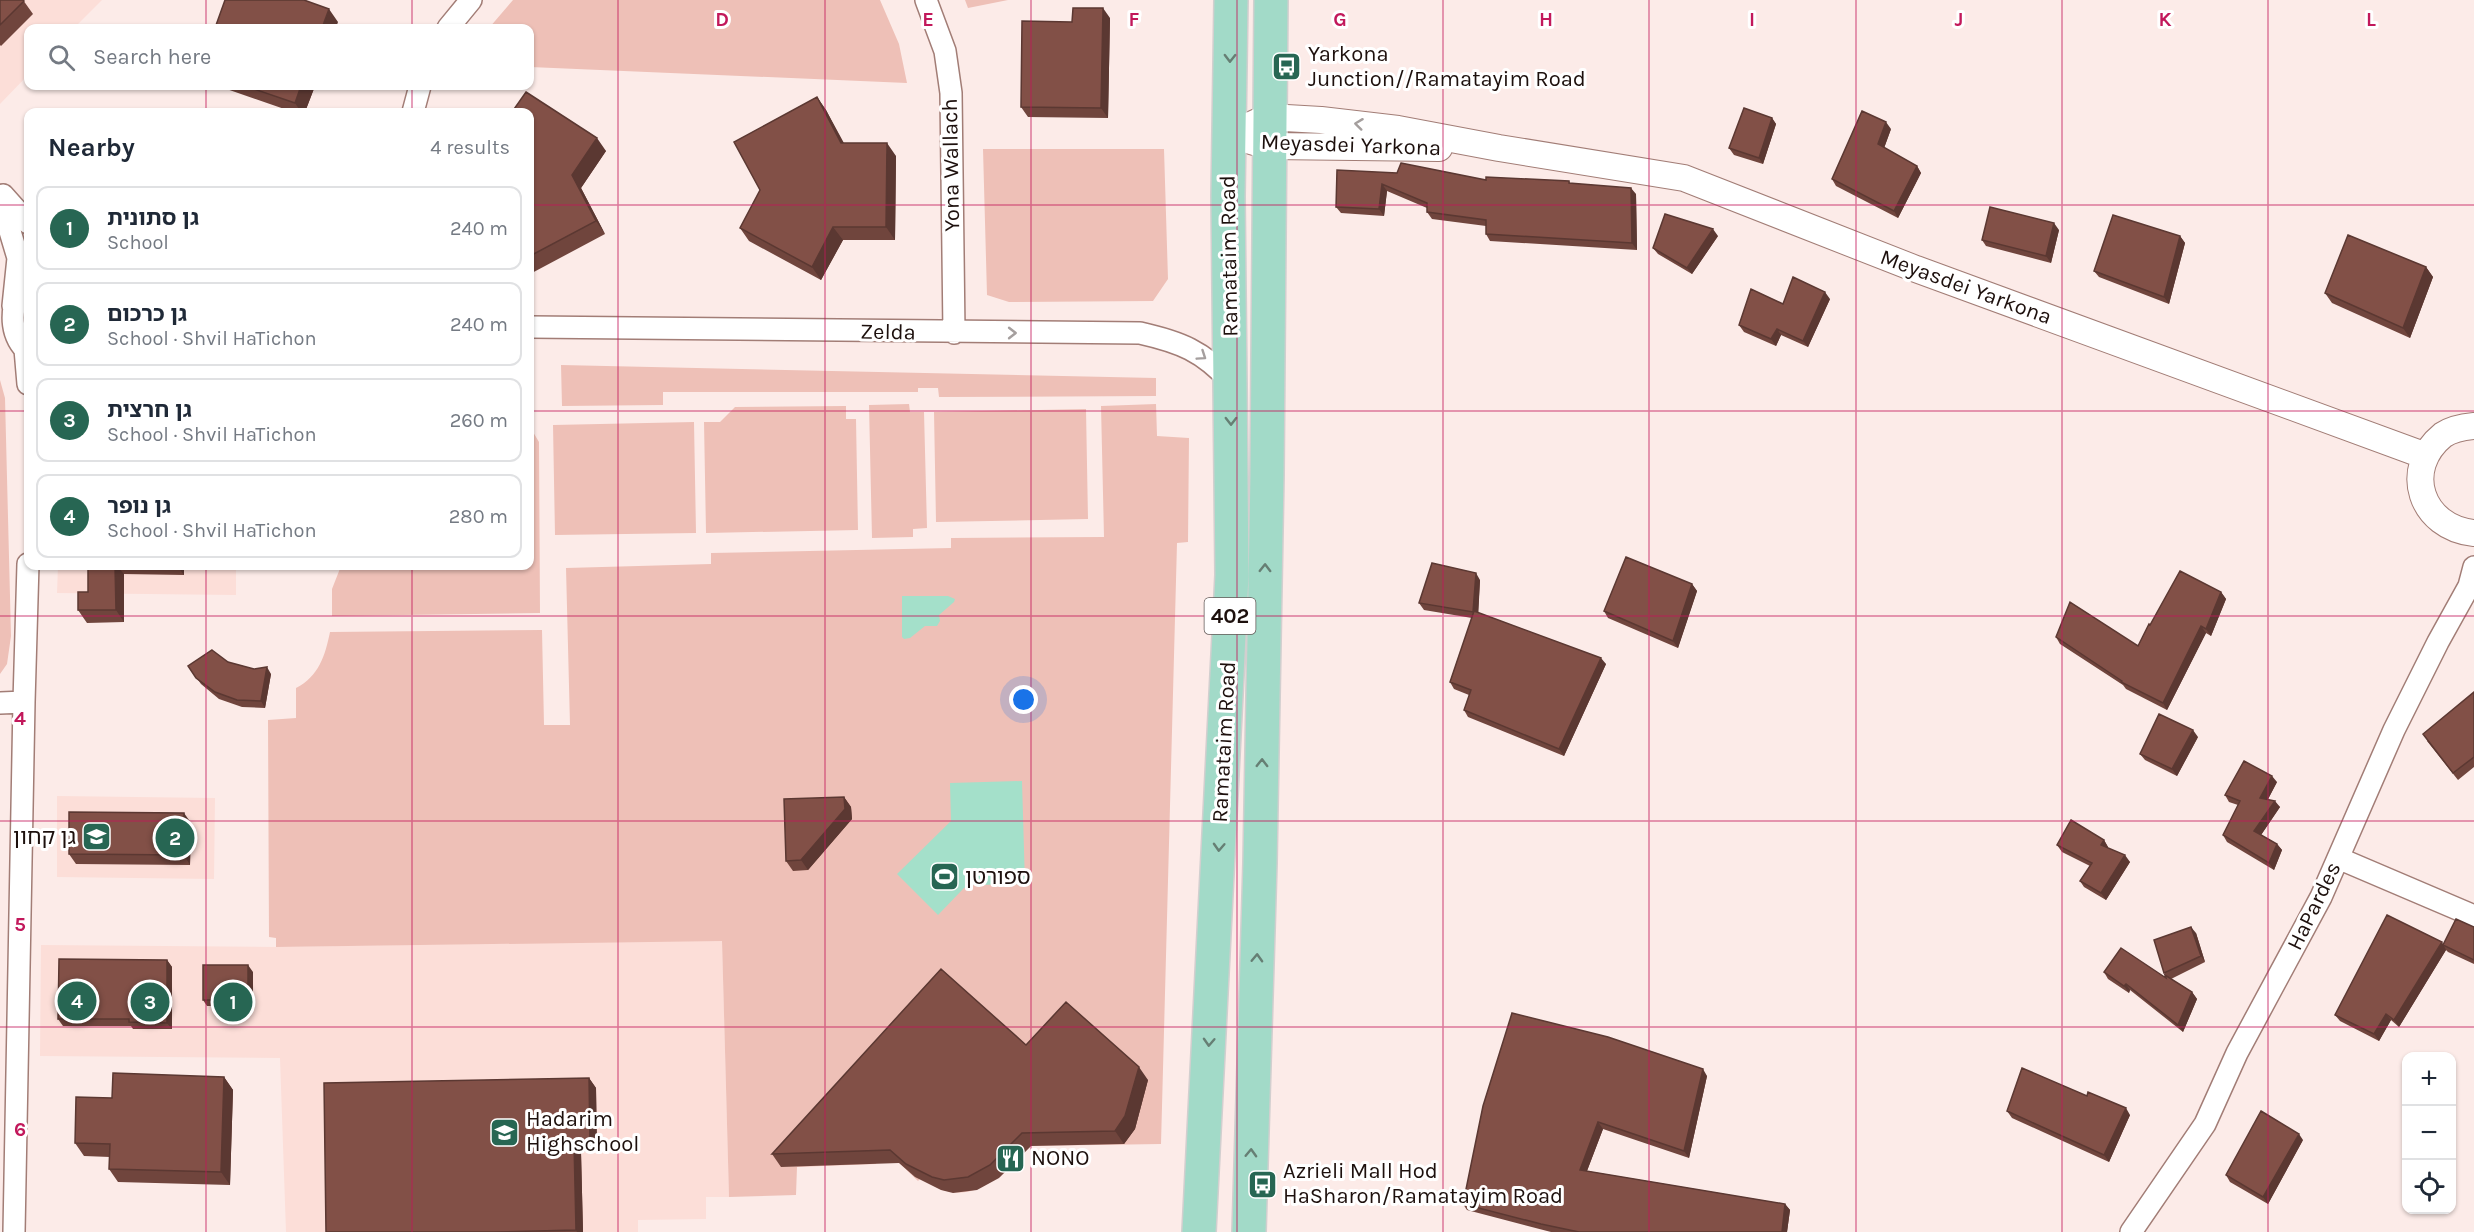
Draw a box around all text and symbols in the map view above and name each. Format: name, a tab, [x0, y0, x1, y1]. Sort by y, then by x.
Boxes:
text: D	[715, 8, 729, 31]
text: E	[922, 8, 934, 31]
text: F	[1129, 8, 1140, 31]
text: G	[1333, 8, 1347, 31]
text: H	[1539, 8, 1553, 31]
text: I	[1749, 8, 1755, 31]
text: J	[1955, 8, 1963, 31]
text: K	[2158, 8, 2172, 31]
text: L	[2366, 8, 2376, 31]
search box	[24, 24, 534, 90]
icon: search	[45, 41, 78, 74]
place label: Yarkona Junction//Ramatayim Road	[1308, 41, 1586, 92]
text: Search here	[93, 44, 211, 70]
bus stop icon: Yarkona Junction//Ramatayim Road	[1271, 51, 1303, 83]
one-way arrow	[1224, 54, 1236, 63]
street label: Yona Wallach	[937, 98, 965, 232]
one-way arrow	[1354, 118, 1363, 131]
street label: Meyasdei Yarkona	[1260, 129, 1442, 161]
text: Nearby	[48, 132, 135, 163]
text: 4 results	[430, 136, 510, 159]
street label: Ramataim Road	[1215, 175, 1243, 337]
text: גן סתונית	[107, 205, 199, 231]
text: 1	[66, 217, 73, 240]
text: 240 m	[450, 217, 508, 240]
text: School	[107, 231, 169, 254]
street label: Meyasdei Yarkona	[1877, 244, 2055, 330]
text: גן כרכום	[107, 301, 187, 327]
text: 2	[63, 313, 76, 336]
text: 240 m	[450, 313, 508, 336]
street label: Zelda	[860, 319, 916, 345]
text: School · Shvil HaTichon	[107, 327, 317, 350]
one-way arrow	[1008, 327, 1017, 339]
one-way arrow	[1196, 348, 1207, 359]
text: גן חרצית	[107, 397, 192, 423]
text: 3	[63, 409, 76, 432]
text: 260 m	[450, 409, 508, 432]
one-way arrow	[1225, 417, 1237, 426]
text: School · Shvil HaTichon	[107, 423, 317, 446]
text: גן נופר	[107, 493, 171, 519]
text: 4	[64, 505, 75, 528]
text: 280 m	[449, 505, 508, 528]
text: School · Shvil HaTichon	[107, 519, 317, 542]
one-way arrow	[1259, 563, 1271, 572]
road number: 402	[1204, 598, 1256, 634]
street label: Ramataim Road	[1207, 661, 1241, 823]
your location	[1009, 685, 1038, 714]
text: 4	[14, 707, 26, 730]
one-way arrow	[1256, 758, 1268, 767]
pin: 2	[156, 816, 195, 860]
school or university icon: גן קחון	[81, 821, 113, 853]
place label: גן קחון	[13, 824, 76, 850]
one-way arrow	[1212, 843, 1225, 852]
street label: HaPardes	[2282, 858, 2346, 954]
sports icon: ספורטן	[928, 861, 960, 893]
place label: ספורטן	[965, 864, 1031, 890]
text: 5	[14, 913, 26, 936]
one-way arrow	[1251, 953, 1264, 962]
pin: 4	[58, 978, 97, 1024]
pin: 3	[130, 980, 170, 1024]
pin: 1	[214, 980, 252, 1024]
one-way arrow	[1202, 1037, 1215, 1046]
map controls	[2402, 1052, 2456, 1214]
button: +	[2402, 1052, 2456, 1106]
place label: Hadarim Highschool	[526, 1106, 639, 1157]
button: −	[2402, 1106, 2456, 1160]
school or university icon: Hadarim Highschool	[489, 1116, 521, 1148]
text: 6	[14, 1118, 26, 1141]
restaurant icon: NONO	[994, 1142, 1026, 1174]
place label: NONO	[1031, 1145, 1090, 1171]
one-way arrow	[1245, 1148, 1258, 1157]
place label: Azrieli Mall Hod HaSharon/Ramatayim Road	[1283, 1158, 1563, 1209]
button: locate	[2402, 1160, 2456, 1214]
bus stop icon: Azrieli Mall Hod HaSharon/Ramatayim Road	[1246, 1168, 1278, 1200]

